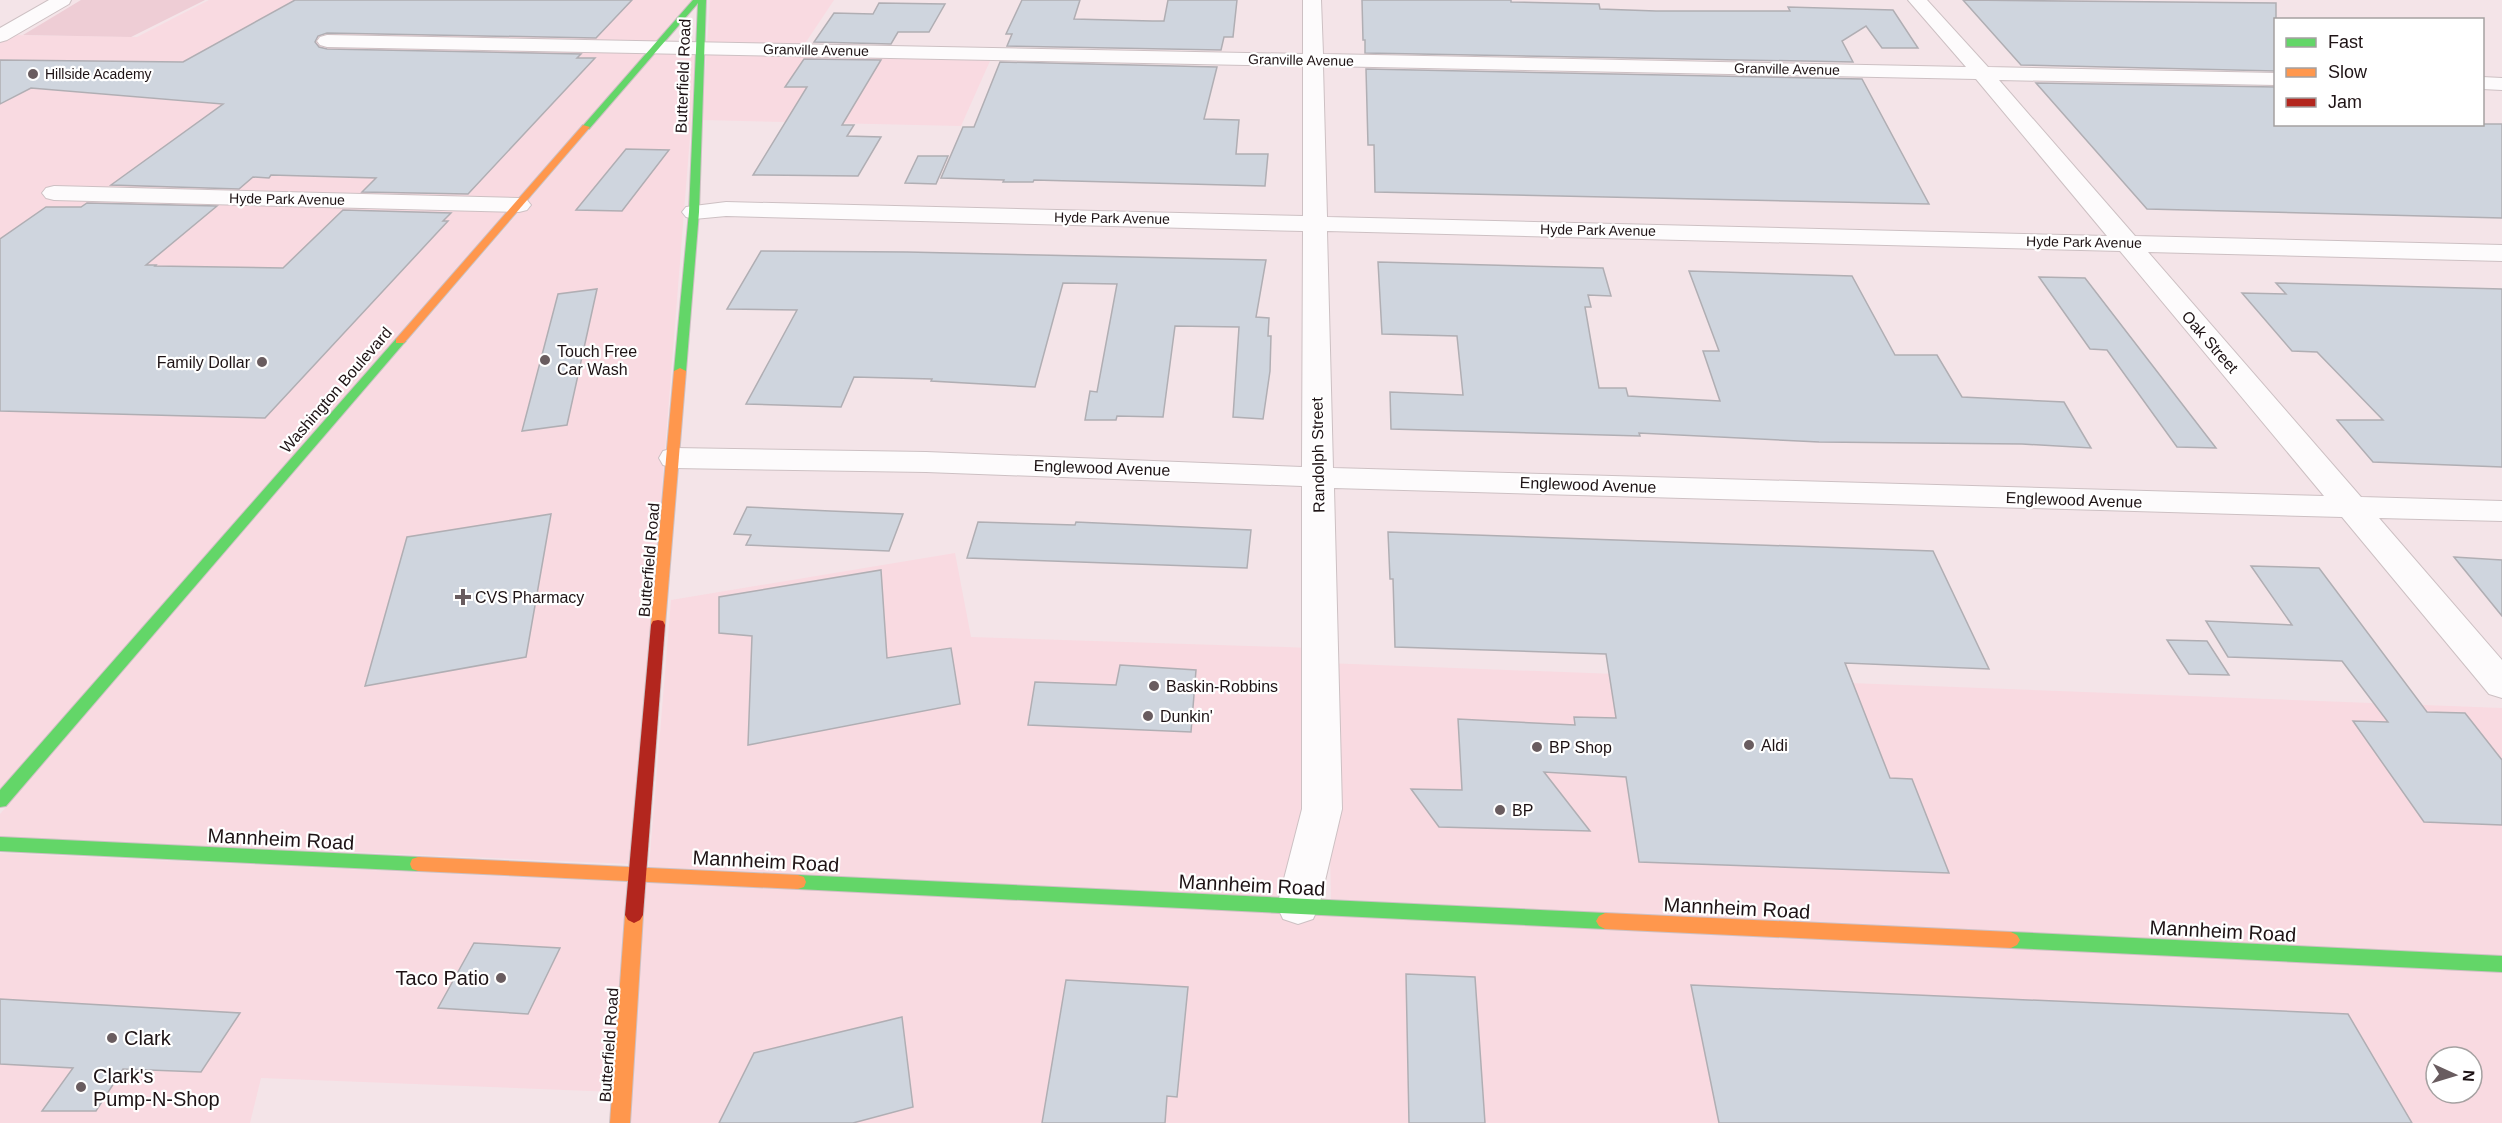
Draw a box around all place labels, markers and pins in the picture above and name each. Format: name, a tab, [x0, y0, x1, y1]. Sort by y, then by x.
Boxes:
place label: Hillside Academy	[45, 66, 152, 82]
marker: Hillside Academy	[26, 67, 40, 81]
place label: Touch Free Car Wash	[557, 343, 637, 378]
marker: Touch Free Car Wash	[538, 353, 552, 367]
place label: Family Dollar	[157, 354, 251, 371]
marker: Family Dollar	[255, 355, 269, 369]
place label: CVS Pharmacy	[475, 589, 584, 606]
marker: CVS Pharmacy	[456, 590, 470, 604]
place label: Baskin-Robbins	[1166, 678, 1278, 695]
marker: Baskin-Robbins	[1147, 679, 1161, 693]
place label: Dunkin'	[1160, 708, 1213, 725]
marker: Dunkin'	[1141, 709, 1155, 723]
place label: Aldi	[1761, 737, 1788, 754]
marker: Aldi	[1742, 738, 1756, 752]
place label: BP Shop	[1549, 739, 1612, 756]
marker: BP Shop	[1530, 740, 1544, 754]
place label: BP	[1512, 802, 1533, 819]
marker: BP	[1493, 803, 1507, 817]
place label: Taco Patio	[396, 967, 489, 989]
marker: Taco Patio	[494, 971, 508, 985]
place label: Clark	[124, 1027, 172, 1049]
marker: Clark	[105, 1031, 119, 1045]
place label: Clark's Pump-N-Shop	[93, 1065, 220, 1110]
marker: Clark's Pump-N-Shop	[74, 1080, 88, 1094]

